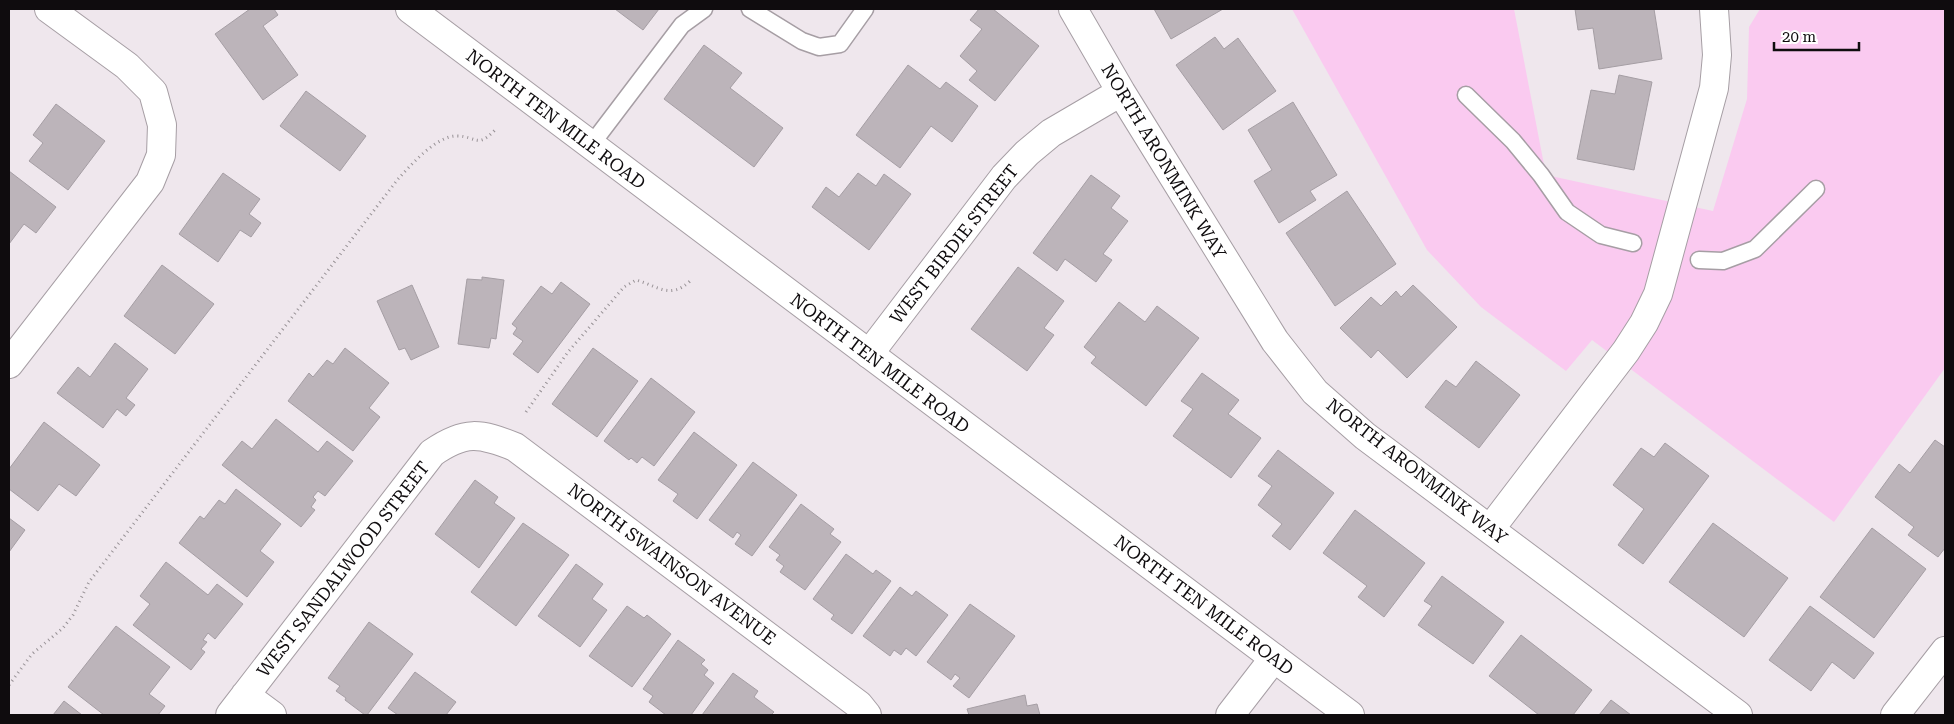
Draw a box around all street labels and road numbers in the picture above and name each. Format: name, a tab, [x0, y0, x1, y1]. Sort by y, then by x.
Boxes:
street label: NORTH TEN MILE ROAD	[462, 45, 650, 193]
street label: NORTH ARONMINK WAY	[1097, 60, 1231, 263]
street label: WEST BIRDIE STREET	[885, 160, 1023, 328]
street label: NORTH TEN MILE ROAD	[786, 289, 974, 437]
street label: NORTH ARONMINK WAY	[1322, 394, 1512, 549]
street label: WEST SANDALWOOD STREET	[252, 457, 434, 681]
street label: NORTH SWAINSON AVENUE	[564, 479, 780, 649]
street label: NORTH TEN MILE ROAD	[1110, 531, 1298, 679]

